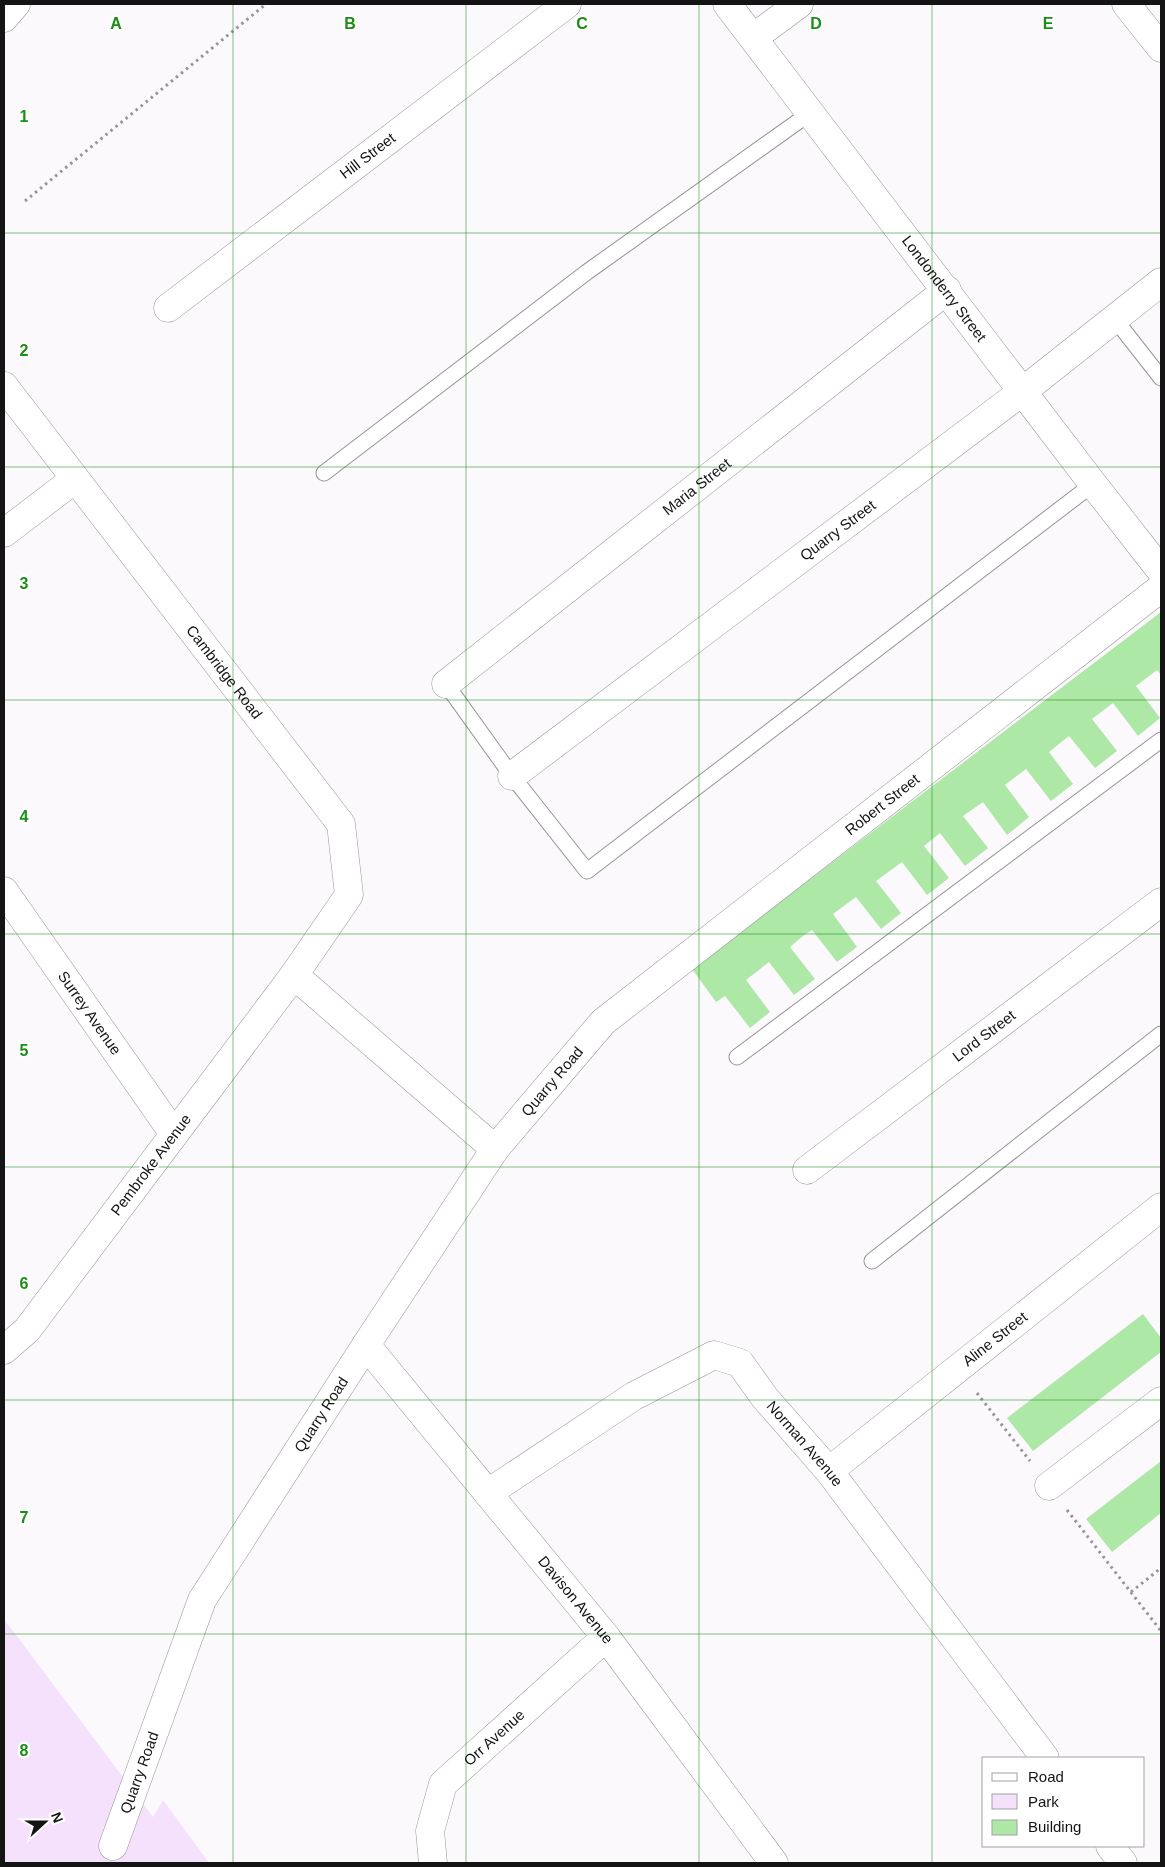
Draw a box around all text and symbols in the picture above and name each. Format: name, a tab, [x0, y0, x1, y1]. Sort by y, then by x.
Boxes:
text: A	[110, 15, 122, 32]
text: B	[344, 15, 356, 32]
text: C	[576, 15, 588, 32]
text: D	[810, 15, 822, 32]
text: E	[1043, 15, 1054, 32]
text: 1	[20, 108, 29, 125]
street label: Hill Street	[336, 128, 399, 182]
street label: Londonderry Street	[899, 232, 991, 345]
text: 2	[20, 342, 29, 359]
street label: Maria Street	[659, 454, 734, 518]
street label: Quarry Street	[796, 496, 879, 564]
text: 3	[20, 575, 29, 592]
street label: Cambridge Road	[183, 622, 266, 722]
street label: Robert Street	[842, 770, 923, 838]
text: 4	[20, 808, 29, 825]
street label: Surrey Avenue	[55, 968, 125, 1058]
street label: Lord Street	[949, 1006, 1019, 1065]
text: 5	[20, 1042, 29, 1059]
street label: Quarry Road	[518, 1043, 586, 1119]
street label: Pembroke Avenue	[107, 1111, 194, 1219]
text: 6	[20, 1275, 29, 1292]
street label: Aline Street	[959, 1307, 1031, 1369]
street label: Quarry Road	[290, 1374, 351, 1455]
street label: Norman Avenue	[764, 1397, 847, 1490]
text: 7	[20, 1509, 29, 1526]
street label: Davison Avenue	[535, 1552, 617, 1647]
street label: Orr Avenue	[460, 1706, 528, 1769]
street label: Quarry Road	[116, 1729, 162, 1816]
text: 8	[20, 1742, 29, 1759]
legend	[982, 1757, 1145, 1847]
text: Road	[1028, 1768, 1064, 1785]
text: Park	[1028, 1793, 1059, 1810]
north arrow	[20, 1797, 70, 1847]
text: N	[48, 1810, 66, 1825]
text: Building	[1028, 1818, 1081, 1835]

